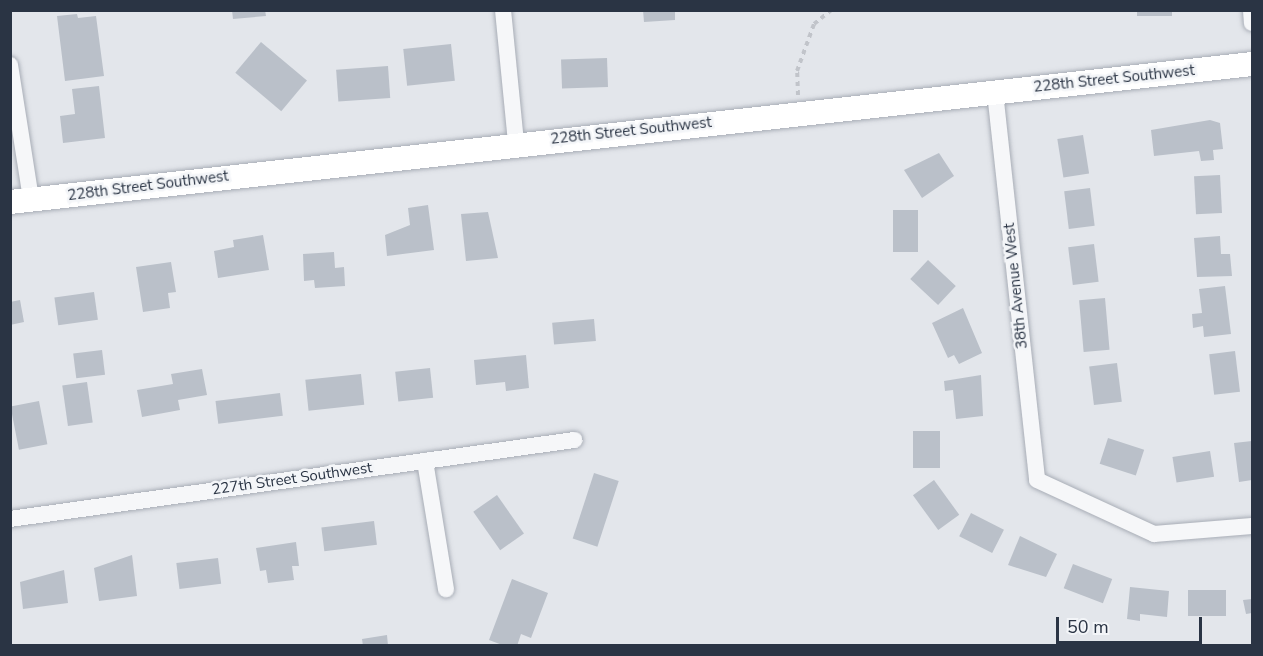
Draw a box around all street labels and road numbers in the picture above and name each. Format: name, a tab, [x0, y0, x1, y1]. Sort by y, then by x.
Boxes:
street label: 228th Street Southwest	[1033, 62, 1195, 96]
street label: 228th Street Southwest	[550, 114, 712, 148]
street label: 228th Street Southwest	[67, 167, 229, 205]
street label: 38th Avenue West	[1000, 222, 1032, 350]
street label: 227th Street Southwest	[211, 459, 373, 499]

